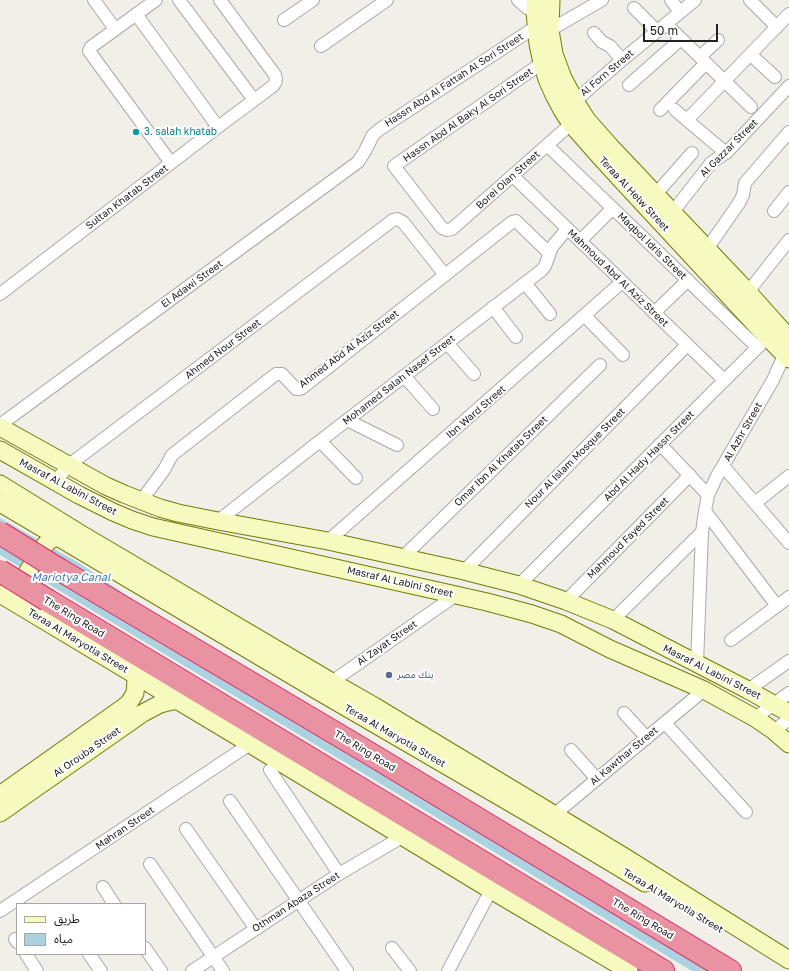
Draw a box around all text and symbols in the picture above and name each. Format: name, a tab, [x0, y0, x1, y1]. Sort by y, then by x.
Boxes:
scale bar	[645, 16, 720, 42]
text: 50 m	[650, 23, 678, 38]
street label: Hassn Abd Al Fattah Al Sori Street	[382, 31, 526, 129]
street label: Al Forn Street	[578, 47, 636, 99]
street label: Hassn Abd Al Baky Al Sori Street	[401, 65, 535, 165]
street label: Al Gazzar Street	[698, 117, 760, 179]
place label: 3. salah khatab	[144, 126, 217, 138]
marker: 3. salah khatab	[131, 127, 141, 137]
street label: Borei Oian Street	[474, 148, 542, 212]
street label: Teraa Al Helw Street	[596, 154, 672, 234]
street label: Sultan Khatab Street	[83, 162, 171, 232]
street label: Maqbol Idris Street	[615, 210, 689, 282]
street label: Mahmoud Abd Al Aziz Street	[565, 227, 671, 329]
street label: El Adawi Street	[159, 258, 225, 310]
street label: Ahmed Abd Al Aziz Street	[297, 308, 401, 390]
street label: Ahmed Nour Street	[183, 317, 263, 381]
street label: Mohamed Salah Nasef Street	[340, 332, 458, 428]
street label: Ibn Ward Street	[444, 383, 508, 441]
street label: Al Azhr Street	[721, 400, 765, 464]
street label: Nour Al Islam Mosque Street	[522, 405, 628, 511]
street label: Abd Al Hady Hassn Street	[601, 408, 697, 504]
street label: Omar Ibn Al Khatab Street	[452, 413, 550, 509]
street label: Masraf Al Labini Street	[17, 456, 119, 518]
street label: Mahmoud Fayed Street	[585, 495, 671, 581]
street label: Masraf Al Labini Street	[346, 564, 454, 600]
water label: Mariotya Canal	[31, 571, 111, 585]
street label: The Ring Road	[41, 594, 107, 640]
street label: Teraa Al Maryotia Street	[26, 606, 130, 676]
street label: Al Zayat Street	[355, 618, 419, 668]
street label: Masraf Al Labini Street	[661, 642, 763, 702]
place label: بنك مصر	[397, 669, 434, 681]
marker: بنك مصر	[384, 670, 394, 680]
street label: Teraa Al Maryotia Street	[342, 702, 448, 770]
street label: Al Orouba Street	[51, 724, 123, 780]
street label: Al Kawthar Street	[588, 724, 660, 788]
street label: The Ring Road	[332, 728, 398, 774]
street label: Mahran Street	[93, 804, 157, 852]
street label: Teraa Al Maryotia Street	[621, 866, 725, 936]
street label: Othman Abaza Street	[250, 869, 342, 935]
street label: The Ring Road	[610, 896, 676, 942]
legend	[16, 903, 146, 955]
text: طريق	[54, 911, 80, 926]
text: مياه	[54, 931, 73, 946]

